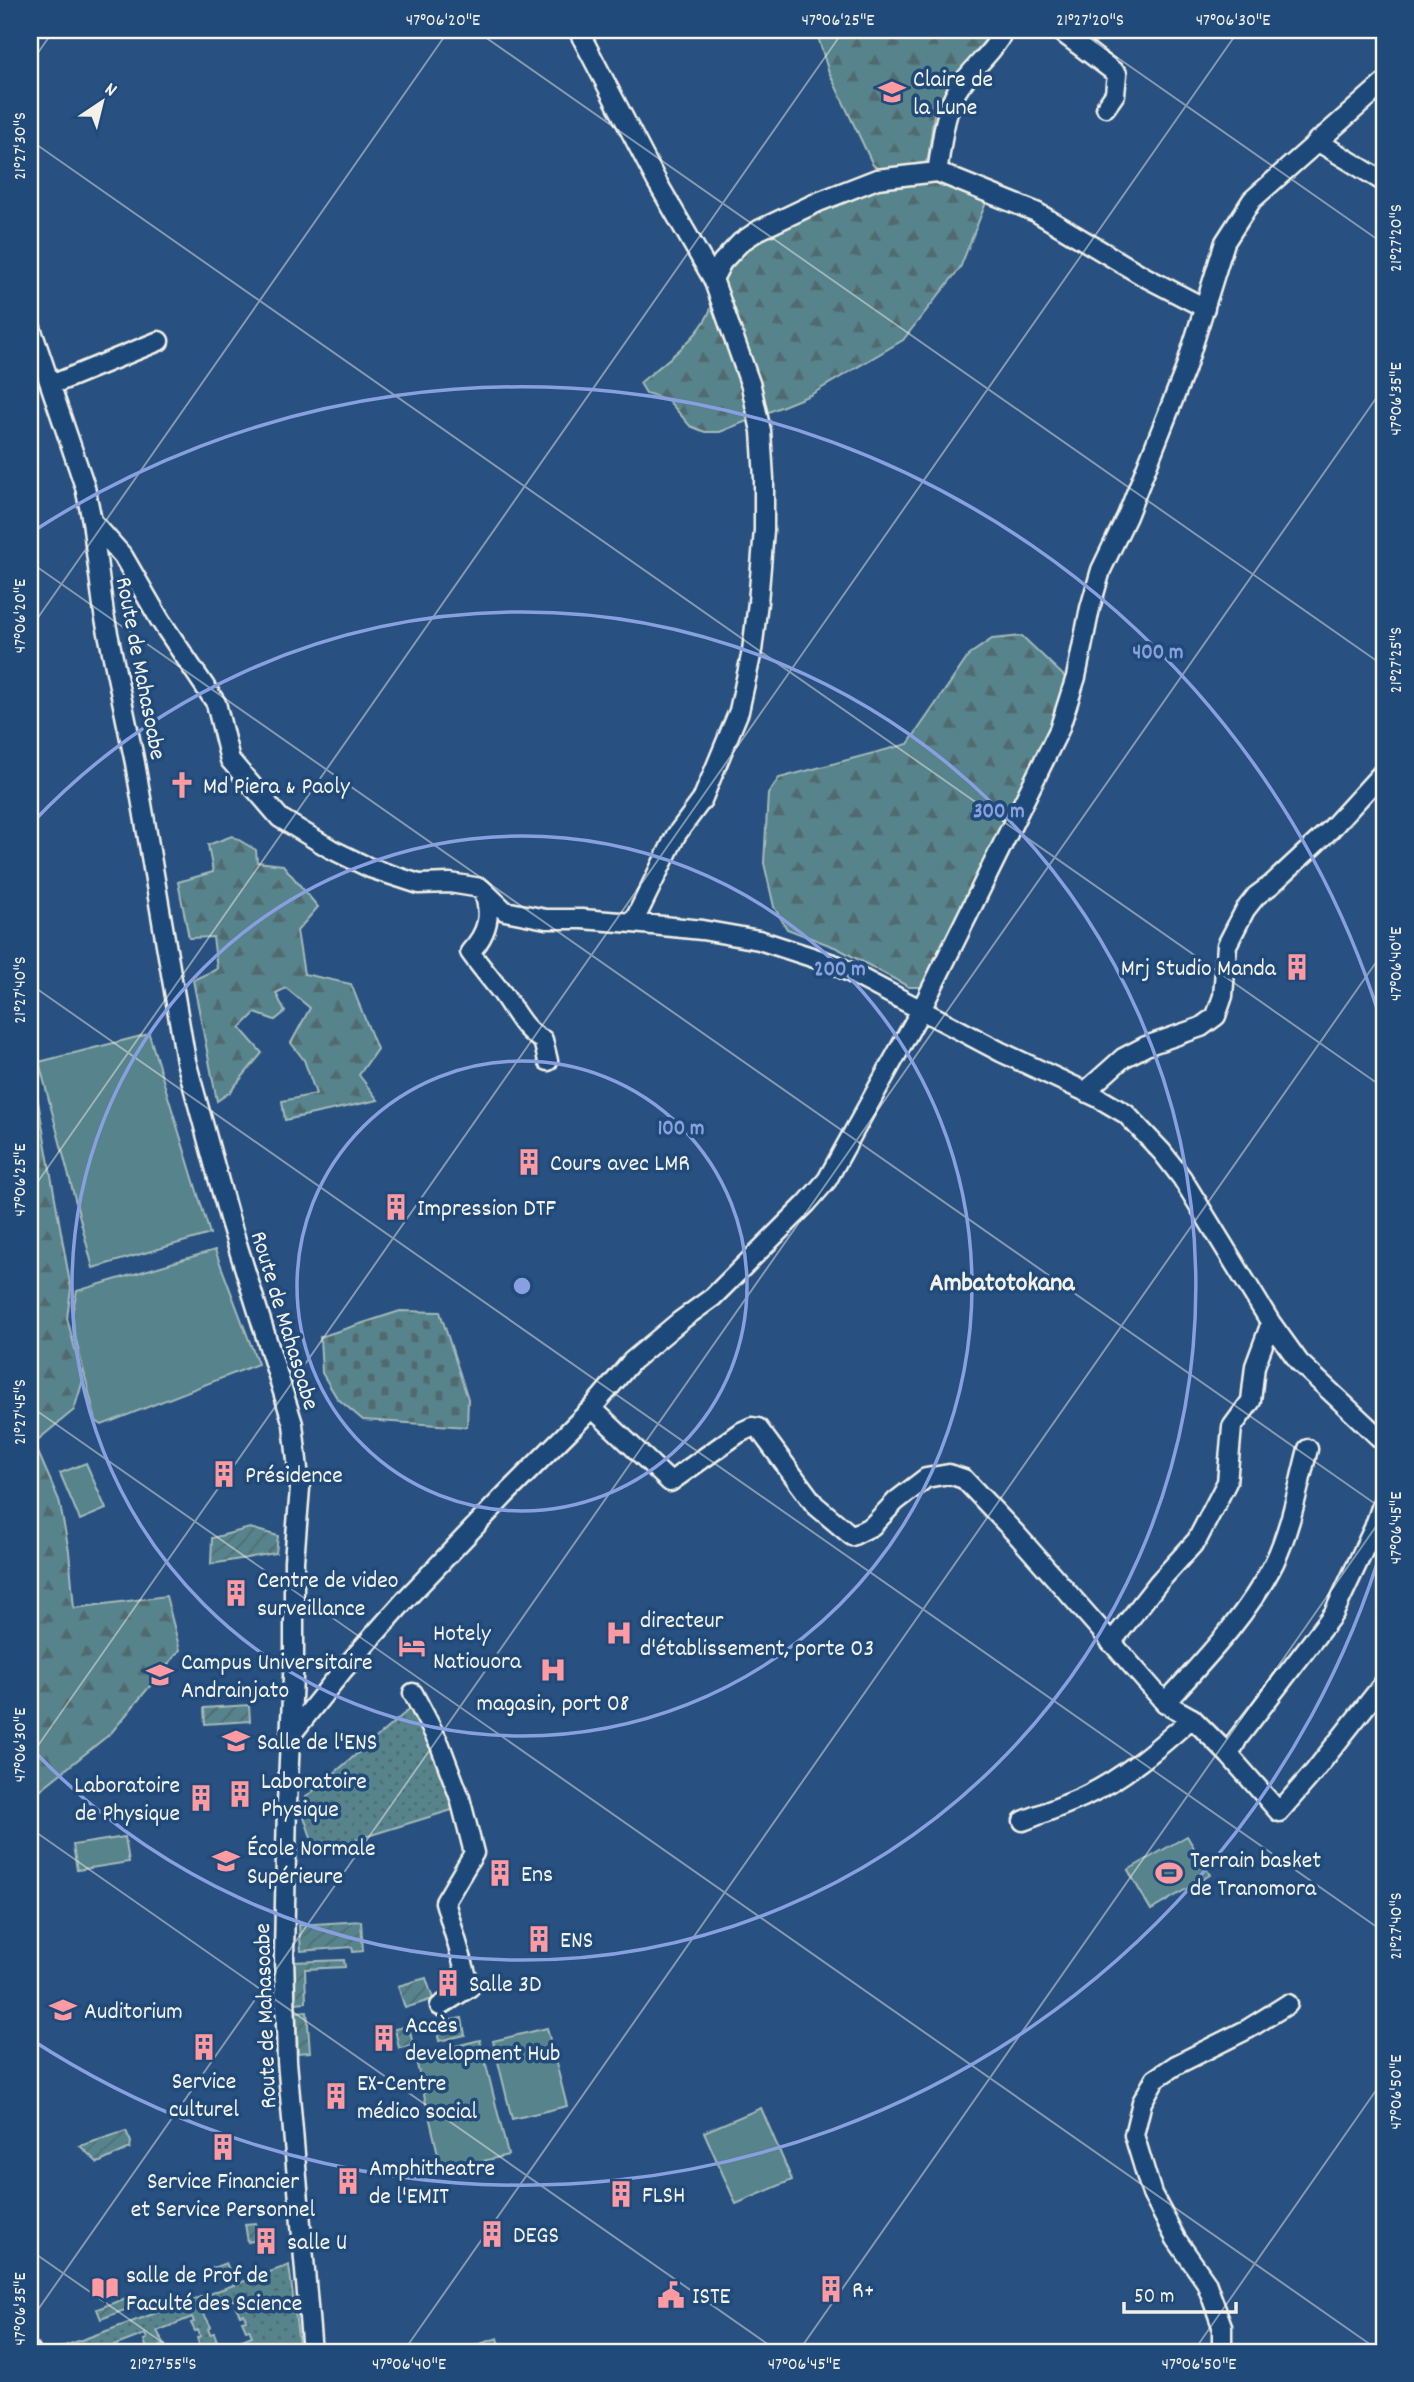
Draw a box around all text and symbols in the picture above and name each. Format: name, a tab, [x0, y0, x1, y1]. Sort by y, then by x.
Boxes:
text: 47°06'20"E	[406, 9, 480, 34]
text: 47°06'25"E	[801, 9, 875, 34]
text: 21°27'20"S	[1056, 9, 1124, 34]
text: 47°06'30"E	[1196, 9, 1270, 34]
place label: Claire de la Lune	[913, 64, 993, 126]
north arrow	[66, 66, 136, 136]
text: N	[98, 77, 121, 105]
school or university icon: Claire de la Lune	[877, 77, 907, 107]
text: 21°27'30"S	[9, 112, 34, 180]
text: 21°27'20"S	[1385, 204, 1410, 272]
text: 47°06'35"E	[1385, 362, 1410, 436]
street label: Route de Mahasoabe	[105, 574, 173, 763]
text: 47°06'20"E	[9, 579, 34, 653]
text: 21°27'25"S	[1385, 627, 1410, 693]
text: 400 m	[1133, 639, 1183, 669]
church icon: Md Piera & Paoly	[167, 770, 197, 800]
place label: Md Piera & Paoly	[203, 771, 351, 805]
text: 300 m	[973, 798, 1025, 828]
text: 47°06'40"E	[1385, 927, 1410, 1001]
building icon: Mrj Studio Manda	[1282, 952, 1312, 982]
place label: Mrj Studio Manda	[1121, 953, 1277, 987]
text: 21°27'40"S	[9, 956, 34, 1024]
text: 200 m	[814, 956, 866, 986]
text: 100 m	[658, 1115, 704, 1145]
text: 47°06'25"E	[9, 1143, 34, 1217]
building icon: Cours avec LMR	[514, 1147, 544, 1177]
place label: Cours avec LMR	[550, 1148, 690, 1182]
building icon: Impression DTF	[381, 1192, 411, 1222]
place label: Impression DTF	[417, 1193, 556, 1227]
street label: Route de Mahasoabe	[240, 1227, 327, 1415]
district label: Ambatotokana	[930, 1266, 1075, 1303]
centre of rings	[510, 1274, 534, 1298]
text: 21°27'45"S	[9, 1379, 34, 1445]
building icon: Présidence	[209, 1459, 239, 1489]
place label: Présidence	[245, 1460, 343, 1494]
text: 47°06'45"E	[1385, 1492, 1410, 1564]
place label: Centre de video surveillance	[257, 1565, 399, 1627]
building icon: Centre de video surveillance	[221, 1578, 251, 1608]
place label: directeur d'établissement, porte 03	[640, 1605, 874, 1667]
place label: Hotely Natiouora	[433, 1618, 522, 1680]
hospital icon: directeur d'établissement, porte 03	[604, 1618, 634, 1648]
hotel icon: Hotely Natiouora	[397, 1631, 427, 1661]
place label: Campus Universitaire Andrainjato	[181, 1647, 373, 1709]
hospital icon: magasin, port 08	[538, 1655, 568, 1685]
school or university icon: Campus Universitaire Andrainjato	[145, 1660, 175, 1690]
place label: magasin, port 08	[477, 1688, 629, 1722]
text: 47°06'30"E	[9, 1708, 34, 1782]
school or university icon: Salle de l'ENS	[221, 1726, 251, 1756]
place label: Salle de l'ENS	[257, 1727, 377, 1761]
place label: Laboratoire Physique	[261, 1766, 367, 1828]
place label: Laboratoire de Physique	[74, 1770, 180, 1832]
building icon: Laboratoire Physique	[225, 1779, 255, 1809]
building icon: Laboratoire de Physique	[186, 1783, 216, 1813]
place label: École Normale Supérieure	[247, 1833, 375, 1895]
place label: Terrain basket de Tranomora	[1190, 1845, 1321, 1907]
school or university icon: École Normale Supérieure	[211, 1846, 241, 1876]
building icon: Ens	[485, 1858, 515, 1888]
sports icon: Terrain basket de Tranomora	[1154, 1858, 1184, 1888]
place label: Ens	[521, 1859, 553, 1893]
text: 21°27'40"S	[1385, 1892, 1410, 1960]
street label: Route de Mahasoabe	[247, 1923, 287, 2109]
building icon: ENS	[524, 1924, 554, 1954]
place label: ENS	[560, 1925, 593, 1959]
building icon: Salle 3D	[433, 1968, 463, 1998]
place label: Salle 3D	[469, 1969, 541, 2003]
school or university icon: Auditorium	[48, 1995, 78, 2025]
place label: Auditorium	[84, 1996, 183, 2030]
place label: Accès development Hub	[405, 2010, 560, 2072]
building icon: Accès development Hub	[369, 2023, 399, 2053]
building icon: Service culturel	[189, 2032, 219, 2062]
text: 47°06'50"E	[1385, 2054, 1410, 2130]
place label: Service culturel	[169, 2066, 239, 2128]
place label: EX-Centre médico social	[357, 2068, 477, 2130]
building icon: EX-Centre médico social	[321, 2081, 351, 2111]
building icon: Service Financier et Service Personnel	[208, 2132, 238, 2162]
place label: Amphitheatre de l'EMIT	[369, 2153, 495, 2215]
place label: Service Financier et Service Personnel	[131, 2166, 316, 2228]
building icon: Amphitheatre de l'EMIT	[333, 2166, 363, 2196]
building icon: FLSH	[606, 2179, 636, 2209]
place label: FLSH	[642, 2180, 685, 2214]
building icon: DEGS	[477, 2219, 507, 2249]
place label: DEGS	[513, 2220, 559, 2254]
building icon: salle U	[251, 2226, 281, 2256]
place label: salle U	[287, 2227, 347, 2261]
place label: salle de Prof de Faculté des Science	[126, 2260, 302, 2322]
scale bar	[1124, 2270, 1236, 2314]
text: 47°06'35"E	[9, 2272, 34, 2346]
library icon: salle de Prof de Faculté des Science	[90, 2273, 120, 2303]
building icon: R+	[816, 2274, 846, 2304]
place label: R+	[852, 2275, 874, 2309]
public building icon: ISTE	[656, 2280, 686, 2310]
place label: ISTE	[692, 2281, 731, 2315]
text: 50 m	[1134, 2283, 1174, 2313]
text: 21°27'55"S	[130, 2353, 197, 2378]
text: 47°06'40"E	[372, 2353, 446, 2378]
text: 47°06'45"E	[768, 2353, 840, 2378]
text: 47°06'50"E	[1161, 2353, 1237, 2378]

